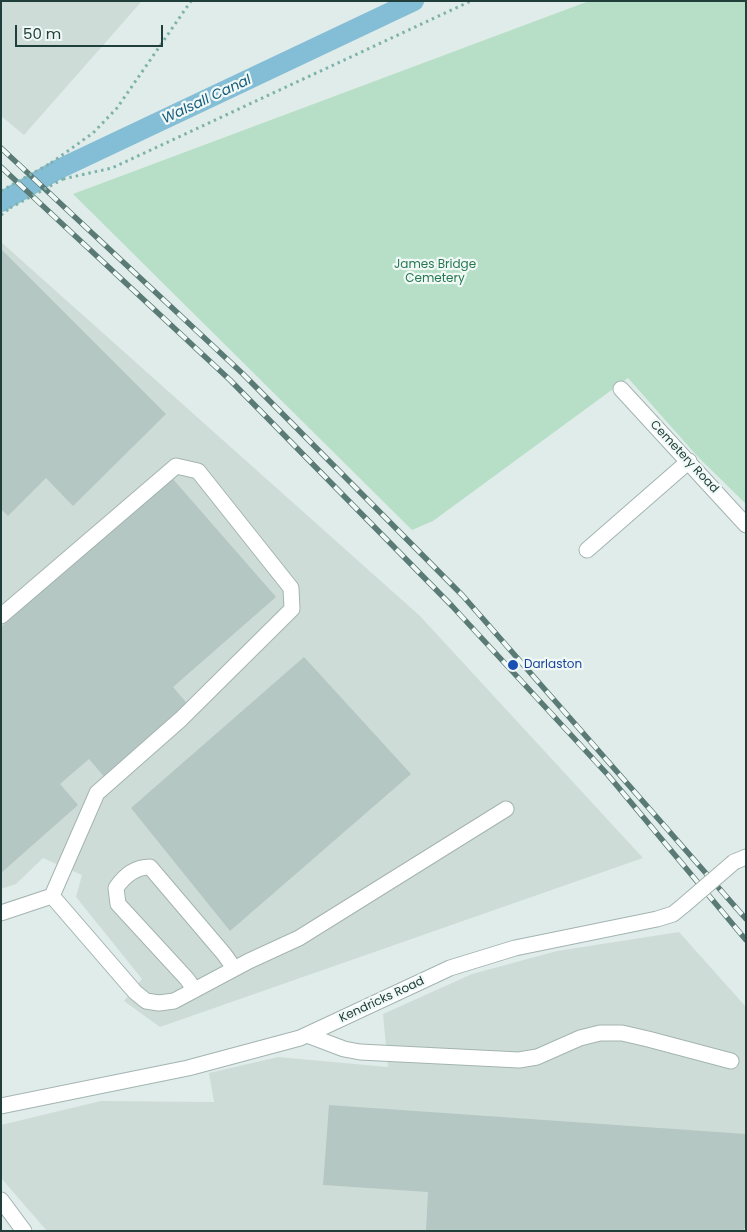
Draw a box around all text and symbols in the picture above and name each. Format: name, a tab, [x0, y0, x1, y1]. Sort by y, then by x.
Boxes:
scale bar	[18, 15, 165, 47]
text: 50 m	[23, 23, 61, 44]
water label: Walsall Canal	[160, 72, 254, 128]
park label: James Bridge Cemetery	[394, 258, 476, 286]
street label: Cemetery Road	[647, 418, 721, 496]
marker: Darlaston	[506, 658, 520, 672]
place label: Darlaston	[524, 658, 582, 672]
street label: Kendricks Road	[337, 974, 427, 1026]

